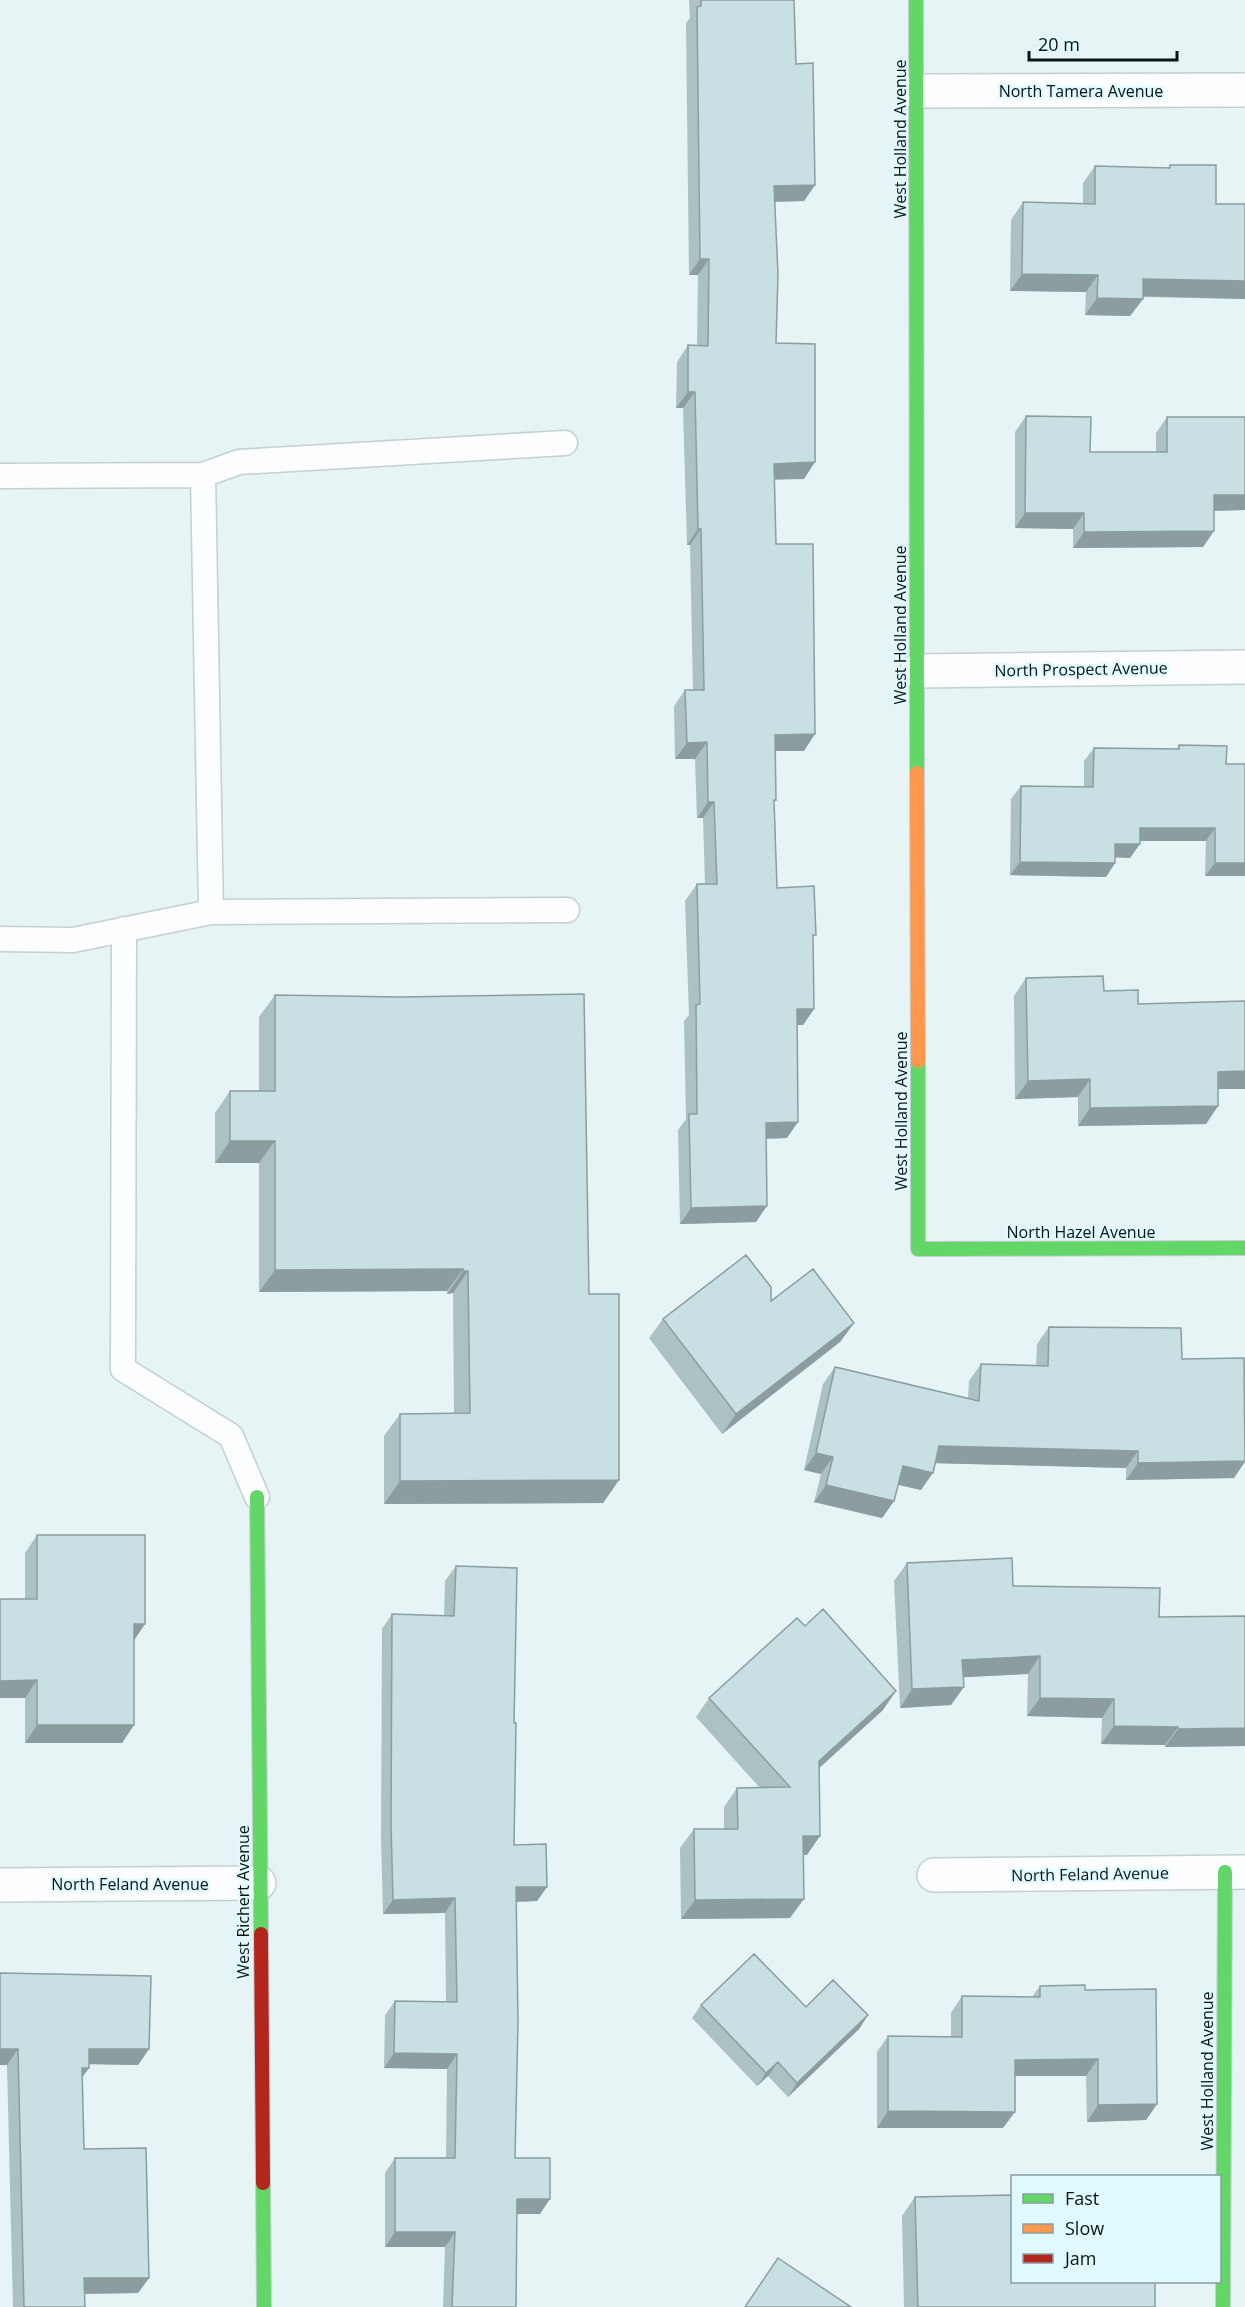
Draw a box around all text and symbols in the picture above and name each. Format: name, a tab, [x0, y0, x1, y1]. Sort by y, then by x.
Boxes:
scale bar	[1029, 24, 1178, 62]
text: 20 m	[1038, 32, 1080, 56]
street label: West Holland Avenue	[889, 59, 911, 219]
street label: North Tamera Avenue	[999, 80, 1163, 102]
street label: West Holland Avenue	[889, 545, 911, 705]
street label: North Prospect Avenue	[994, 656, 1168, 682]
street label: West Holland Avenue	[890, 1031, 912, 1191]
street label: North Hazel Avenue	[1007, 1221, 1155, 1243]
street label: West Richert Avenue	[232, 1825, 254, 1979]
street label: North Feland Avenue	[1011, 1862, 1169, 1886]
street label: North Feland Avenue	[51, 1873, 209, 1895]
street label: West Holland Avenue	[1196, 1991, 1218, 2151]
legend	[1011, 2175, 1221, 2283]
text: Fast	[1065, 2186, 1099, 2210]
text: Slow	[1065, 2216, 1104, 2240]
text: Jam	[1063, 2246, 1097, 2270]

